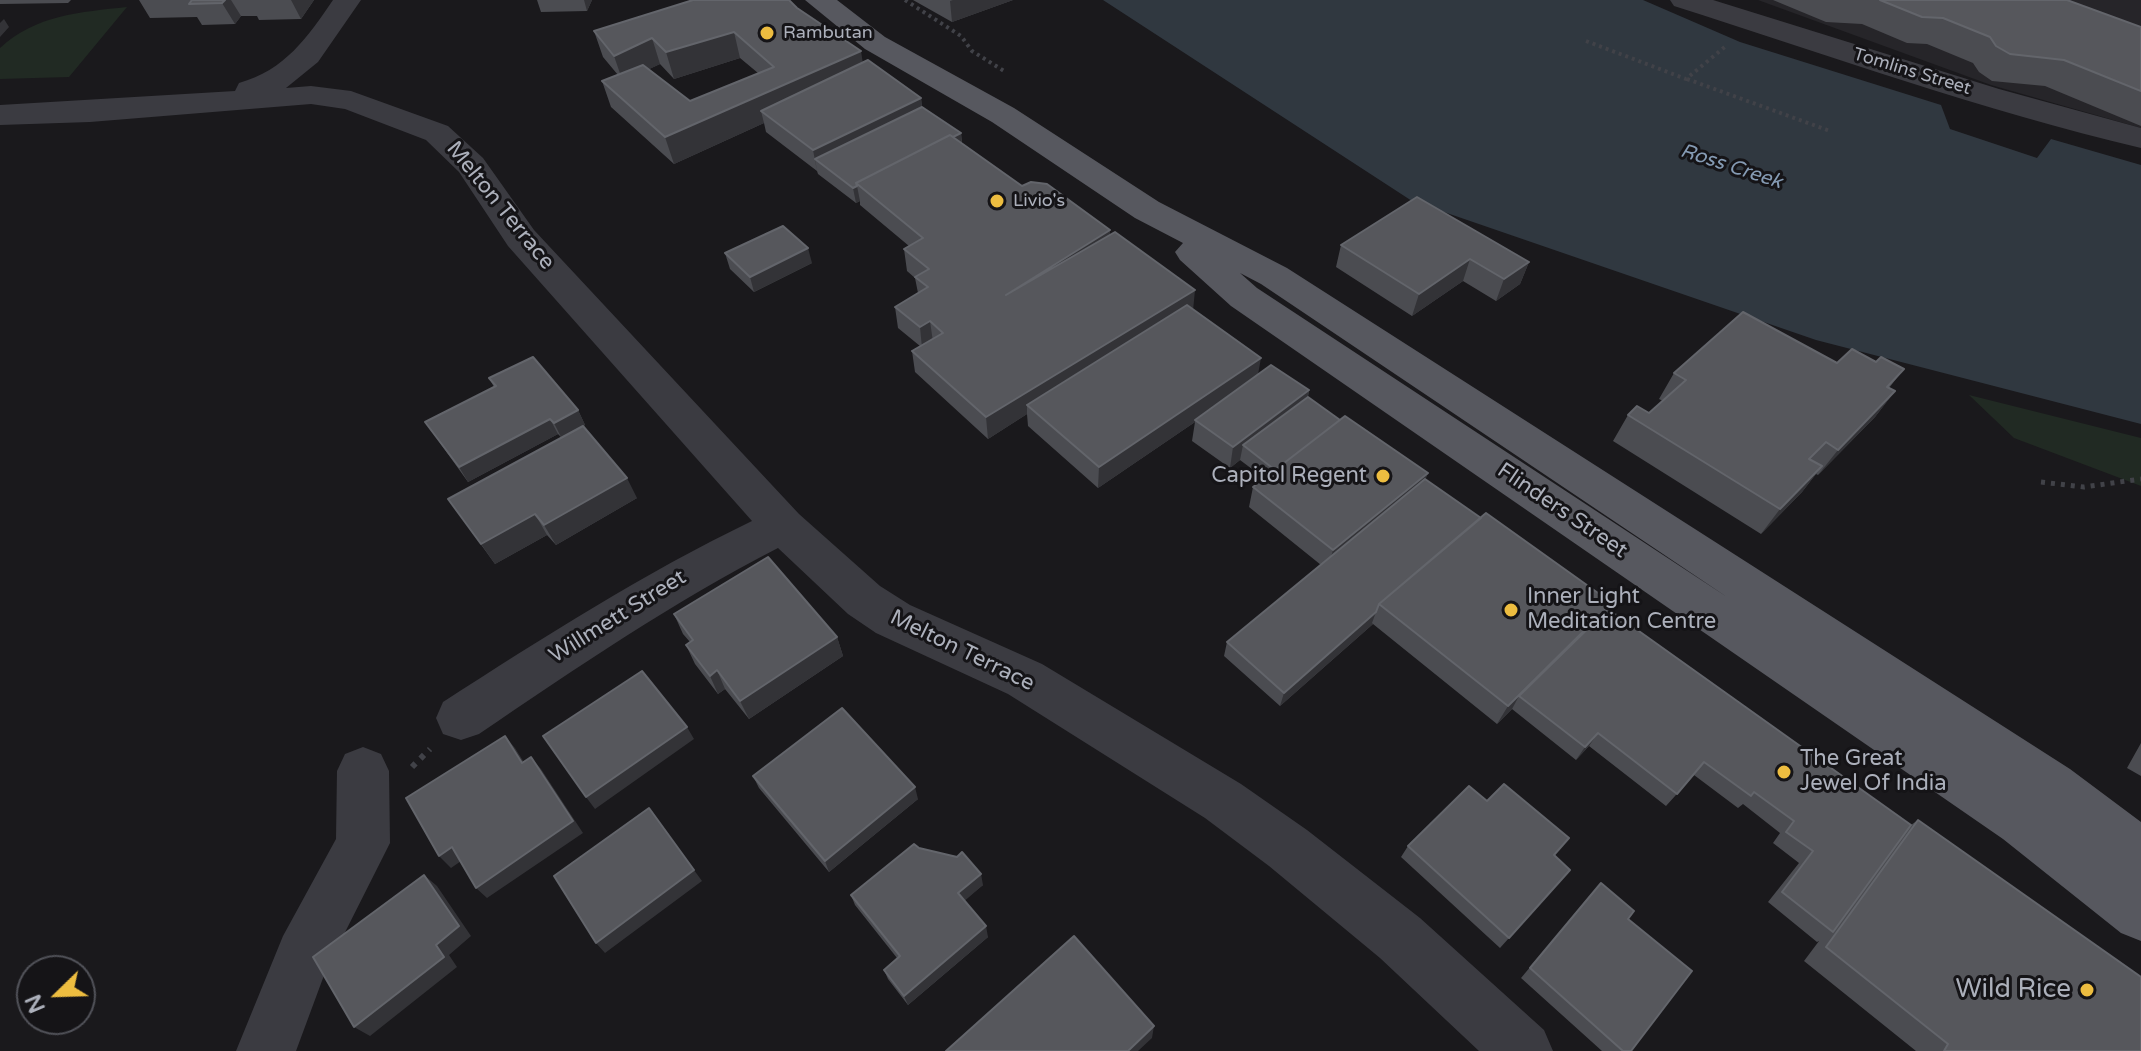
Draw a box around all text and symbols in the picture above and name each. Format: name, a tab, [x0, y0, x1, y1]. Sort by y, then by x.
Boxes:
place label: Rambutan	[783, 22, 873, 44]
marker: Rambutan	[758, 24, 776, 42]
street label: Tomlins Street	[1851, 44, 1973, 100]
street label: Melton Terrace	[440, 137, 560, 275]
water label: Ross Creek	[1677, 139, 1785, 195]
place label: Livio's	[1013, 190, 1065, 212]
marker: Livio's	[988, 192, 1006, 210]
street label: Flinders Street	[1492, 458, 1632, 564]
place label: Capitol Regent	[1211, 463, 1367, 489]
marker: Capitol Regent	[1374, 467, 1392, 485]
street label: Willmett Street	[545, 564, 691, 670]
place label: Inner Light Meditation Centre	[1527, 584, 1716, 636]
marker: Inner Light Meditation Centre	[1502, 601, 1520, 619]
street label: Melton Terrace	[885, 605, 1039, 697]
place label: The Great Jewel Of India	[1800, 746, 1947, 798]
marker: The Great Jewel Of India	[1775, 763, 1793, 781]
north arrow	[16, 955, 96, 1035]
place label: Wild Rice	[1955, 974, 2071, 1006]
marker: Wild Rice	[2078, 981, 2096, 999]
text: N	[20, 990, 51, 1017]

